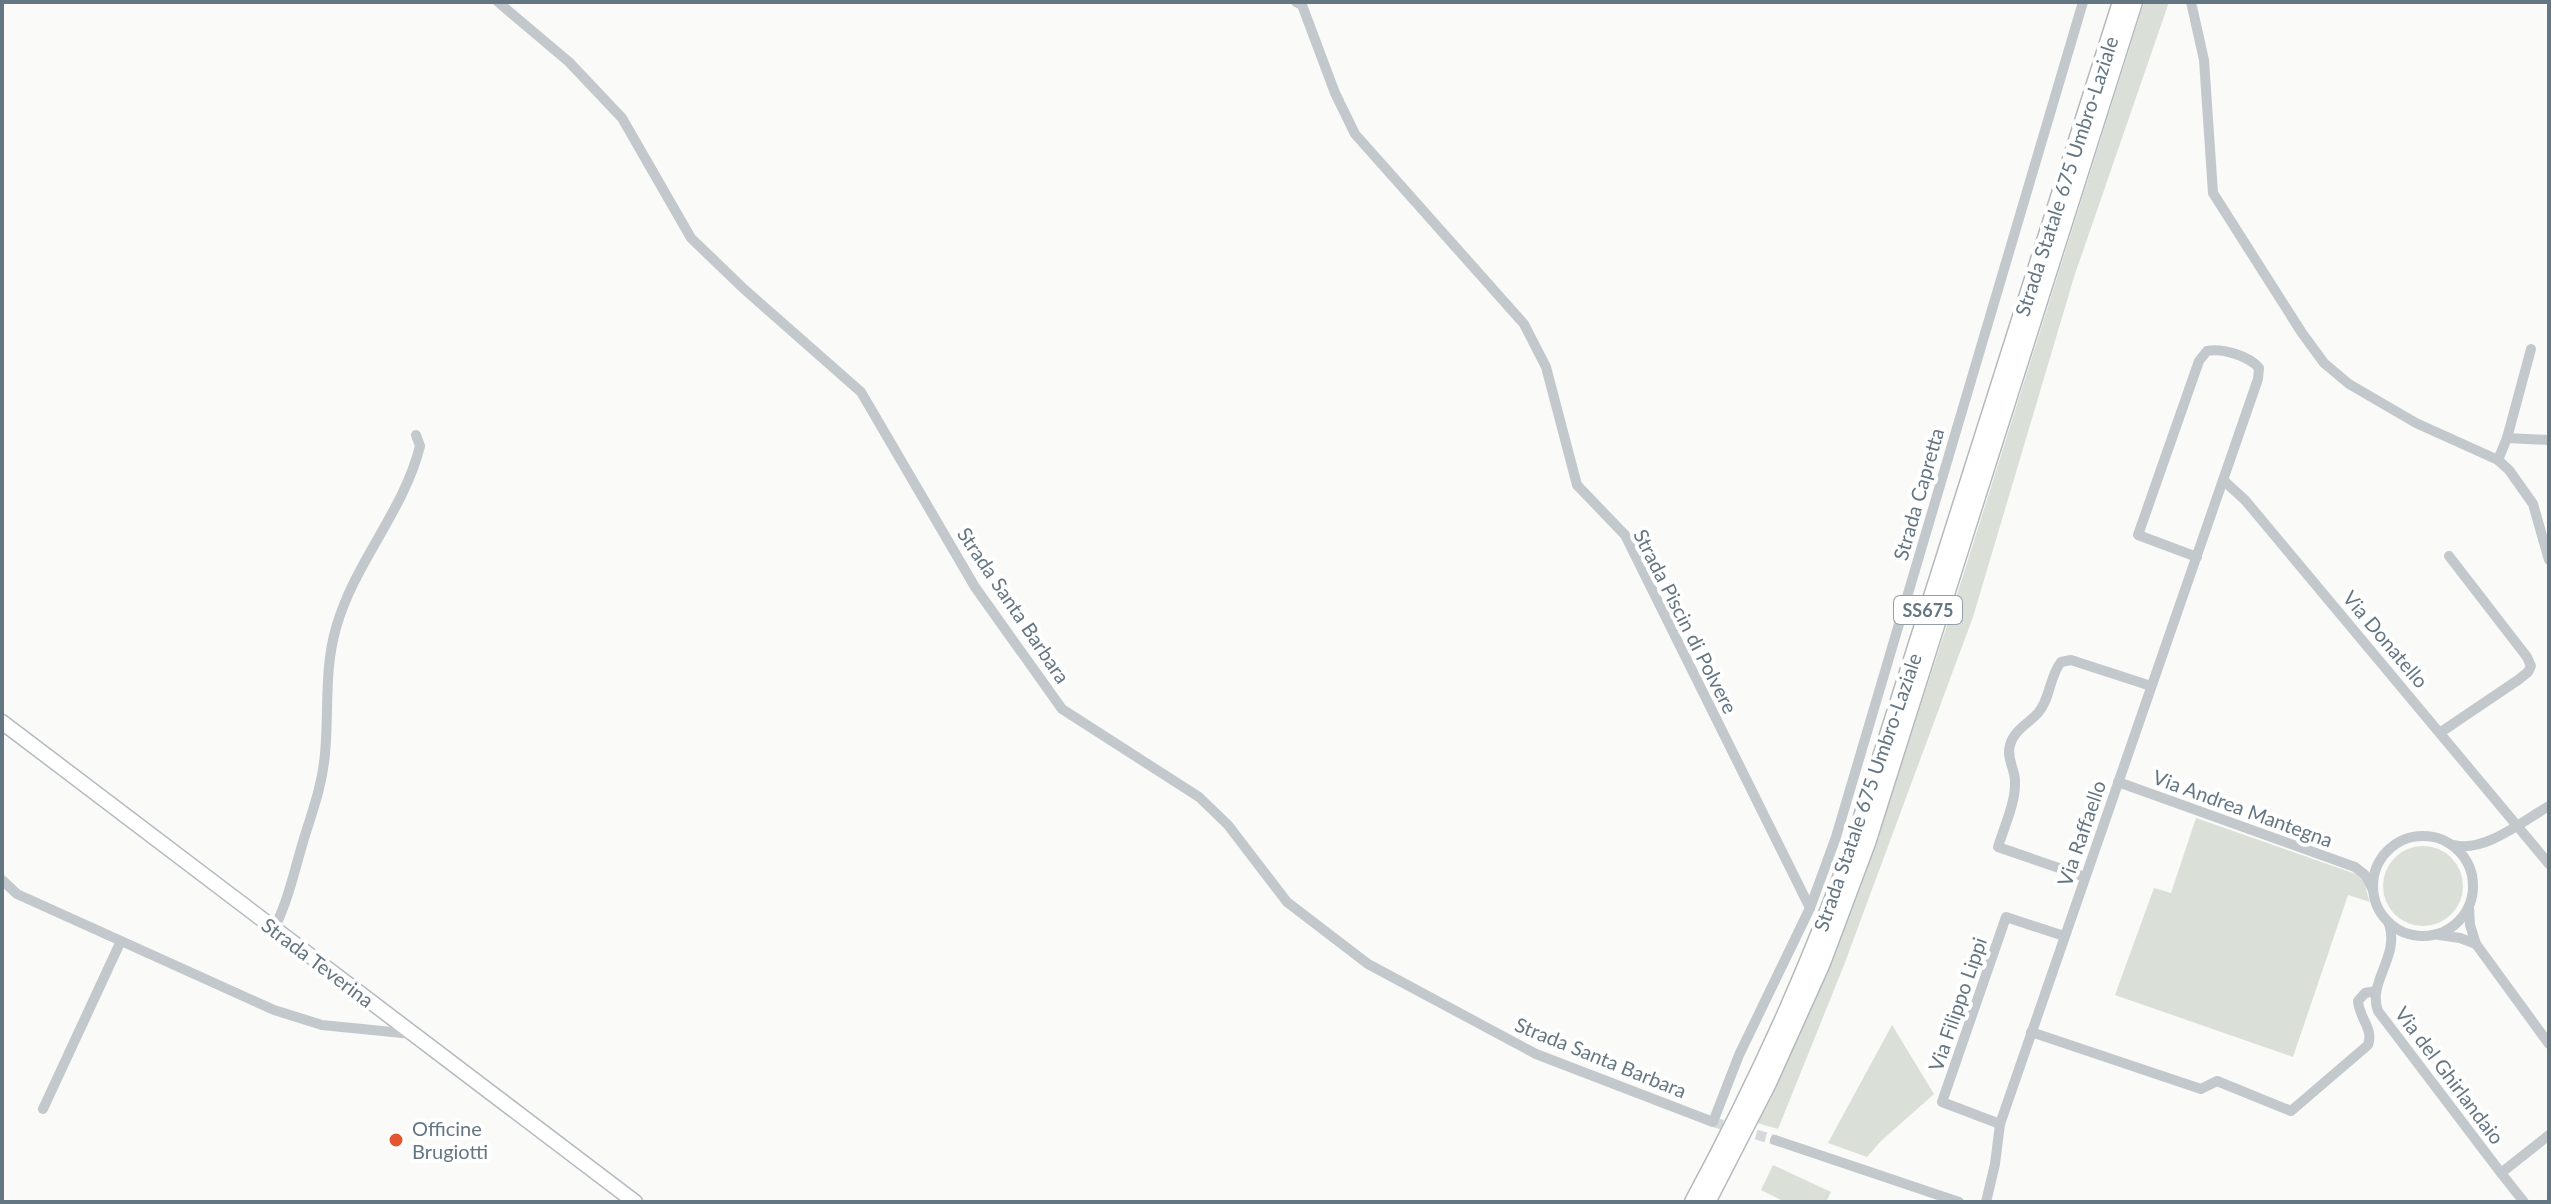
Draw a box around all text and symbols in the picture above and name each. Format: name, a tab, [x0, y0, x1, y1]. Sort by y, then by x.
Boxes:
street label: Strada Statale 675 Umbro-Laziale	[2009, 33, 2123, 319]
street label: Strada Capretta	[1888, 425, 1948, 563]
street label: Strada Santa Barbara	[953, 522, 1075, 688]
street label: Strada Piscin di Polvere	[1629, 525, 1743, 717]
street label: Via Donatello	[2338, 586, 2434, 692]
road number: SS675	[1894, 596, 1962, 624]
street label: Strada Statale 675 Umbro-Laziale	[1808, 650, 1926, 934]
street label: Via Andrea Mantegna	[2150, 764, 2336, 852]
street label: Via Raffaello	[2052, 777, 2110, 889]
street label: Strada Teverina	[257, 912, 379, 1012]
street label: Via Filippo Lippi	[1923, 934, 1991, 1074]
street label: Via del Ghirlandaio	[2391, 1002, 2509, 1148]
street label: Strada Santa Barbara	[1512, 1012, 1690, 1102]
place label: Officine Brugiotti	[412, 1116, 488, 1163]
marker: Officine Brugiotti	[387, 1131, 405, 1149]

